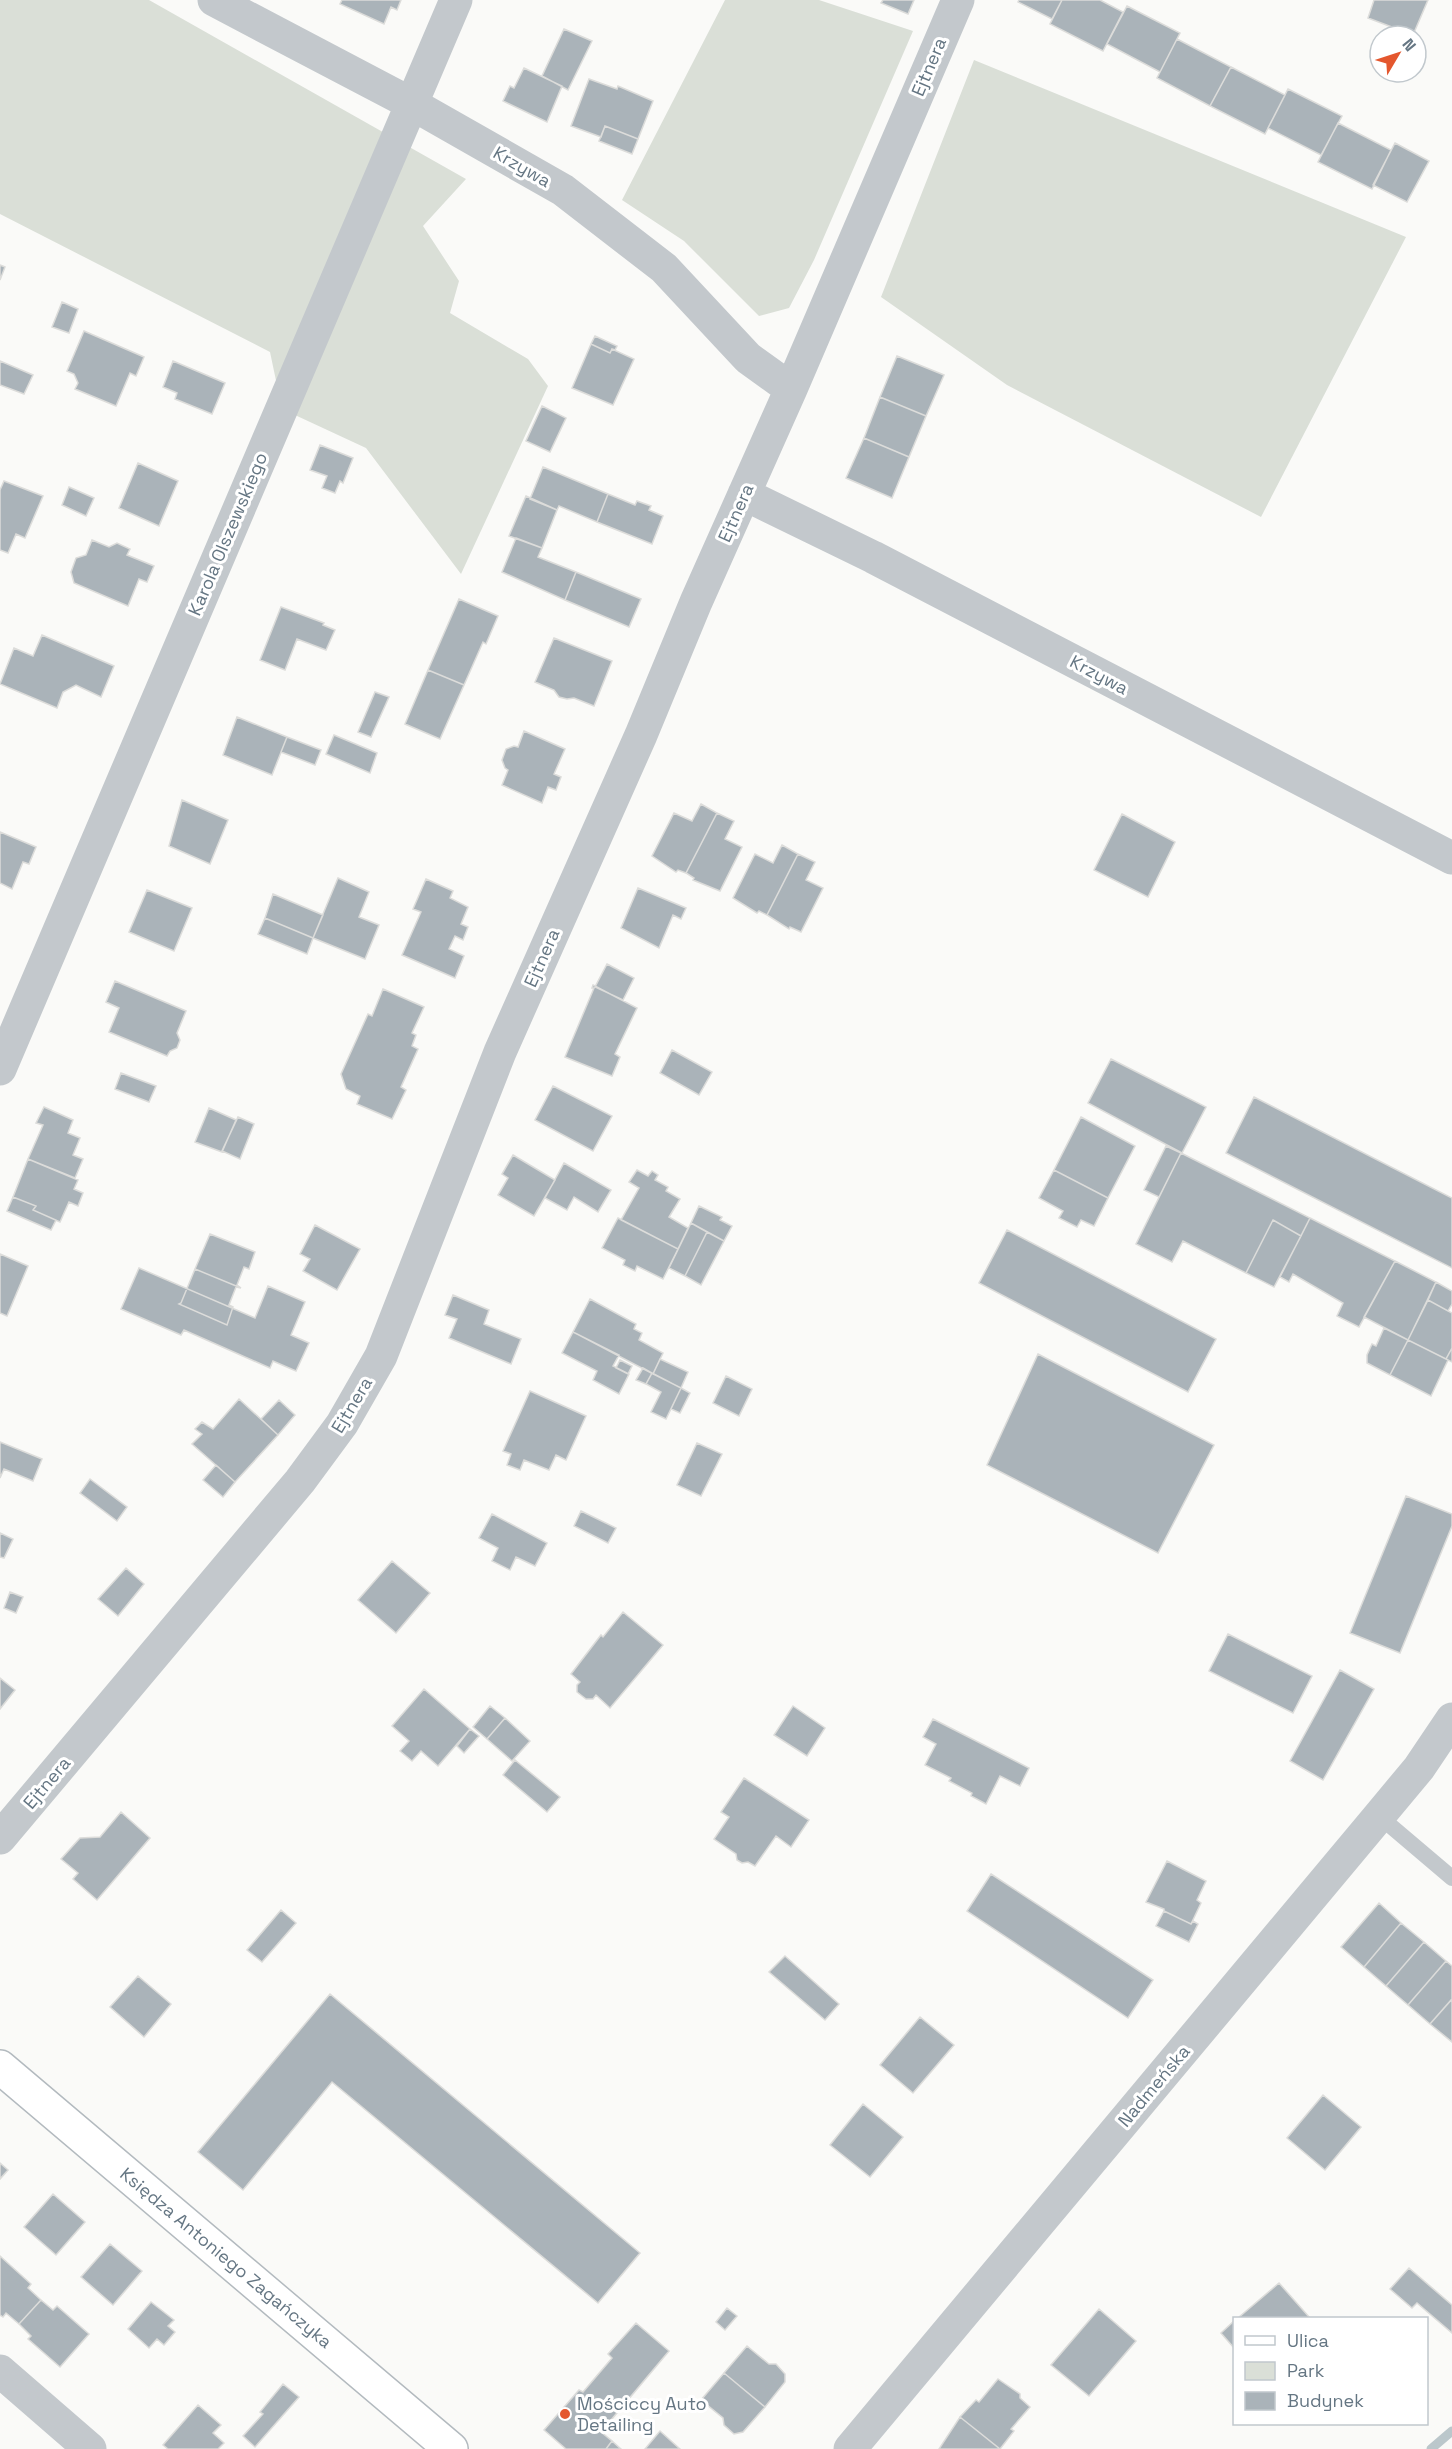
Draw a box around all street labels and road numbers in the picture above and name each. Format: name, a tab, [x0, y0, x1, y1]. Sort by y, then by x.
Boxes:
street label: Ejtnera	[906, 34, 951, 100]
street label: Krzywa	[489, 141, 555, 192]
street label: Karola Olszewskiego	[183, 449, 272, 619]
street label: Ejtnera	[713, 480, 759, 546]
street label: Krzywa	[1066, 650, 1132, 699]
street label: Ejtnera	[519, 925, 565, 991]
street label: Ejtnera	[326, 1373, 377, 1437]
street label: Ejtnera	[18, 1752, 75, 1814]
street label: Nadmeńska	[1113, 2040, 1195, 2131]
street label: Księdza Antoniego Zagańczyka	[116, 2162, 337, 2353]

